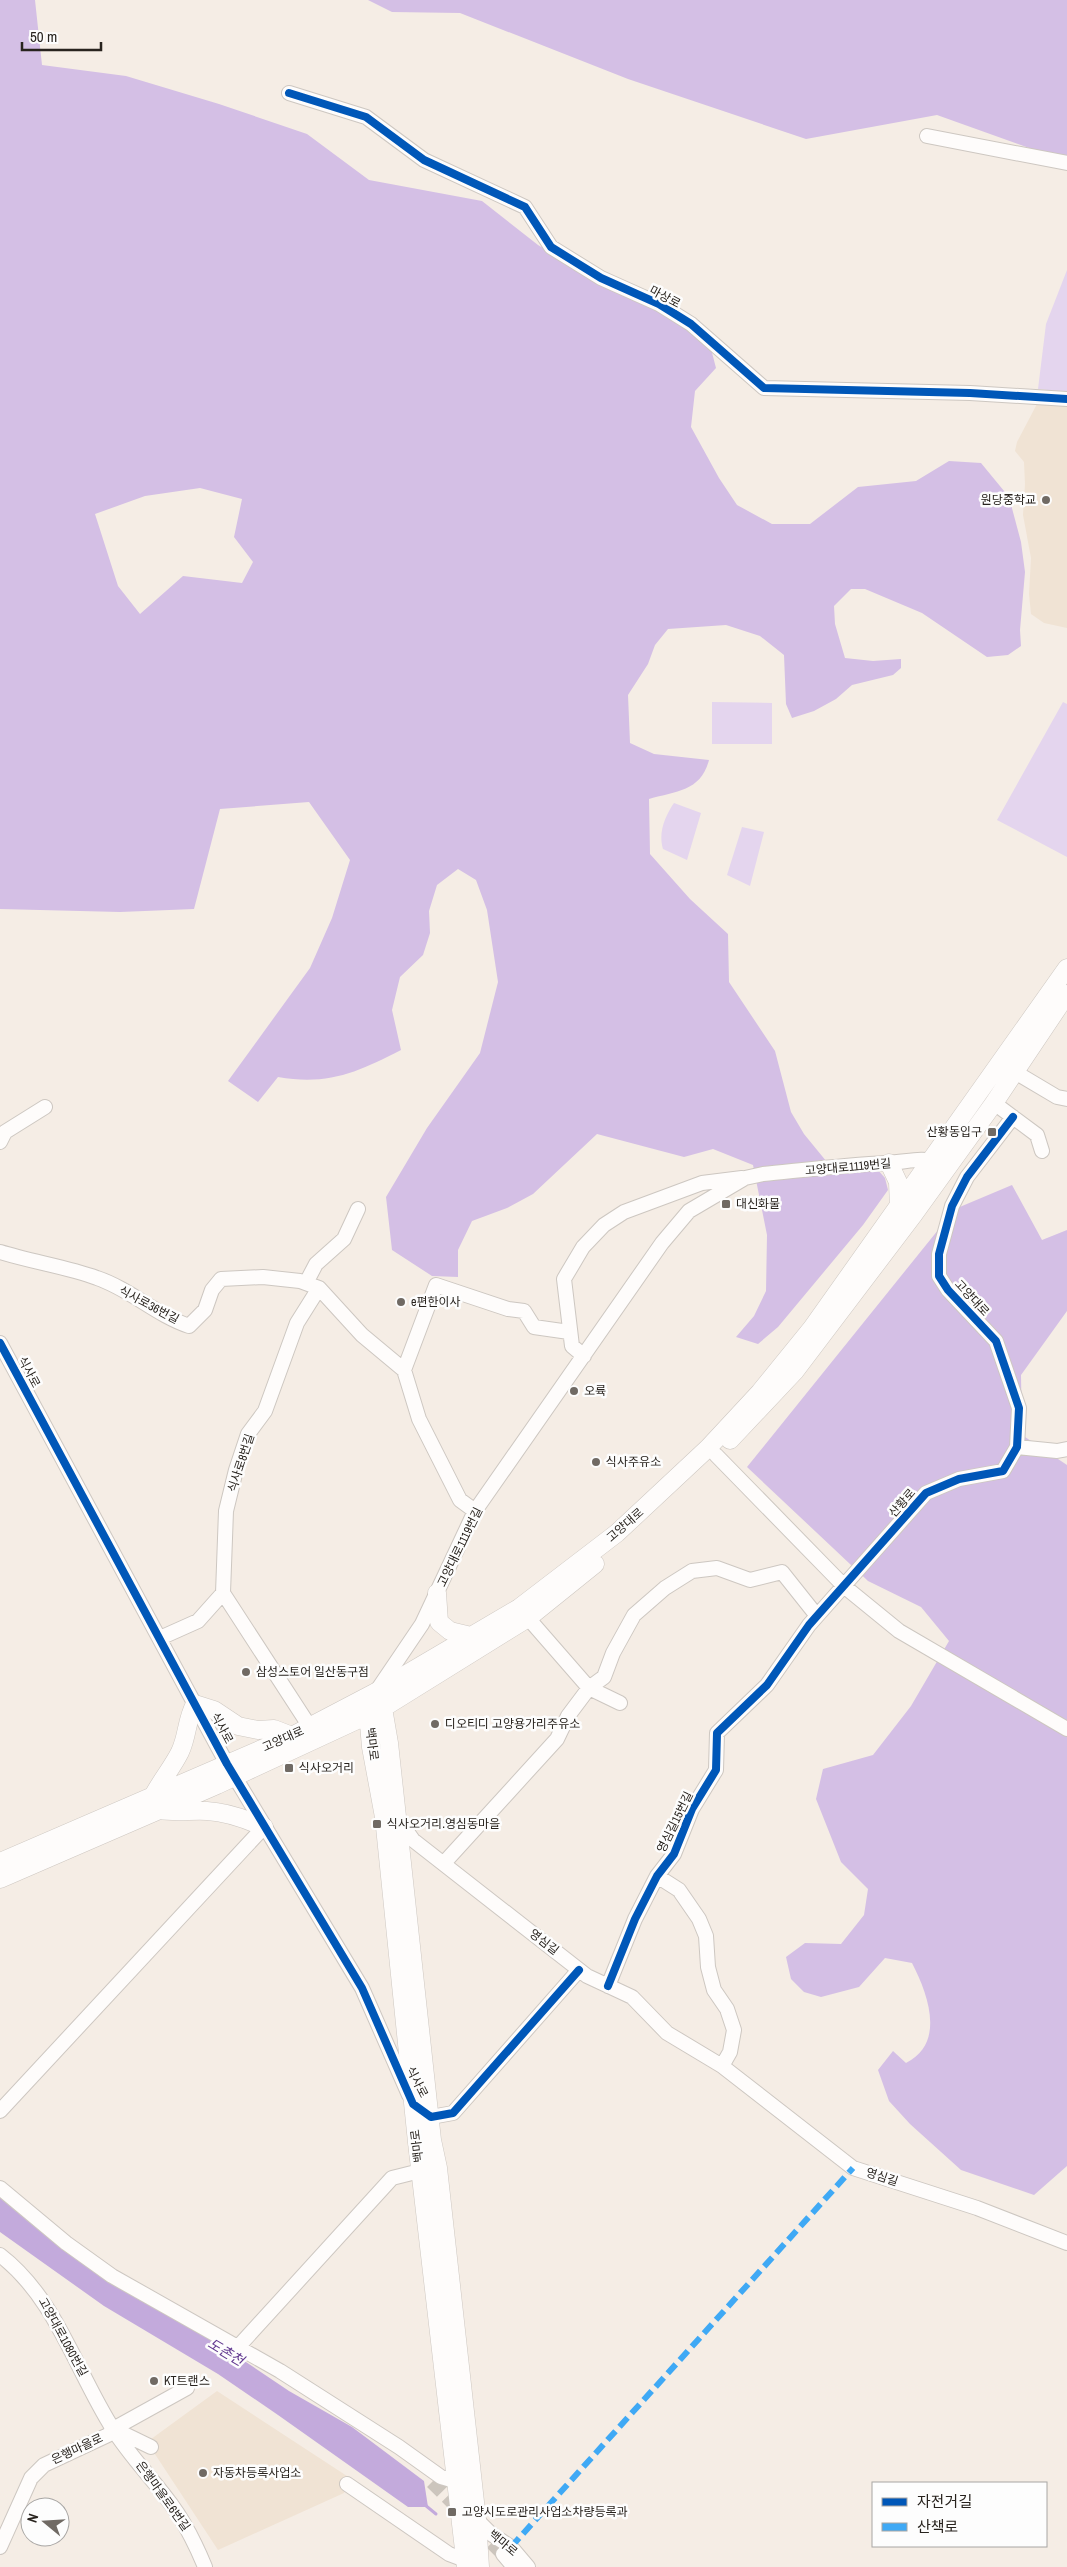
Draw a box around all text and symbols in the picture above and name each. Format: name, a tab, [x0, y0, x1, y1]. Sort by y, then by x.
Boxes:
scale bar	[22, 20, 101, 52]
text: 50 m	[30, 26, 57, 47]
street label: 마상로	[647, 282, 683, 312]
place label: 원당중학교	[981, 492, 1036, 508]
marker: 원당중학교	[1040, 494, 1052, 506]
place label: 산황동입구	[927, 1124, 982, 1140]
marker: 산황동입구	[986, 1126, 998, 1138]
street label: 고양대로1119번길	[804, 1155, 892, 1179]
place label: 대신화물	[736, 1196, 780, 1212]
marker: 대신화물	[720, 1198, 732, 1210]
street label: 고양대로	[951, 1276, 993, 1320]
street label: 식사로36번길	[116, 1282, 182, 1328]
place label: e편한이사	[411, 1294, 461, 1310]
marker: e편한이사	[395, 1296, 407, 1308]
street label: 식사로	[14, 1354, 44, 1390]
place label: 오륙	[584, 1383, 606, 1399]
marker: 오륙	[568, 1385, 580, 1397]
street label: 식사로8번길	[224, 1432, 258, 1494]
place label: 식사주유소	[606, 1454, 661, 1470]
marker: 식사주유소	[590, 1456, 602, 1468]
street label: 산황로	[885, 1485, 919, 1521]
street label: 고양대로	[603, 1504, 647, 1546]
street label: 고양대로1119번길	[434, 1505, 486, 1589]
place label: 삼성스토어 일산동구점	[256, 1664, 369, 1680]
marker: 삼성스토어 일산동구점	[240, 1666, 252, 1678]
street label: 식사로	[207, 1710, 237, 1746]
place label: 디오티디 고양용가리주유소	[445, 1716, 580, 1732]
marker: 디오티디 고양용가리주유소	[429, 1718, 441, 1730]
street label: 고양대로	[260, 1723, 306, 1755]
street label: 백마로	[362, 1727, 382, 1761]
place label: 식사오거리	[299, 1760, 354, 1776]
marker: 식사오거리	[283, 1762, 295, 1774]
street label: 영심길15번길	[653, 1789, 697, 1855]
place label: 식사오거리.영심동마을	[387, 1816, 500, 1832]
marker: 식사오거리.영심동마을	[371, 1818, 383, 1830]
street label: 영심길	[526, 1925, 562, 1959]
street label: 식사로	[402, 2064, 432, 2100]
street label: 백마로	[407, 2129, 427, 2163]
street label: 영심길	[864, 2164, 900, 2190]
street label: 고양대로1080번길	[35, 2295, 91, 2379]
water label: 도촌천	[205, 2334, 248, 2370]
place label: KT트랜스	[164, 2373, 210, 2389]
marker: KT트랜스	[148, 2375, 160, 2387]
street label: 은행마을로	[49, 2430, 105, 2468]
street label: 은행마을로6번길	[132, 2458, 194, 2534]
place label: 자동차등록사업소	[213, 2465, 301, 2481]
marker: 자동차등록사업소	[197, 2467, 209, 2479]
legend	[872, 2482, 1047, 2547]
text: 자전거길	[917, 2491, 972, 2512]
north arrow	[20, 2497, 70, 2547]
place label: 고양시도로관리사업소차량등록과	[462, 2504, 628, 2520]
marker: 고양시도로관리사업소차량등록과	[446, 2506, 458, 2518]
text: N	[23, 2511, 42, 2525]
text: 산책로	[917, 2516, 958, 2537]
street label: 백마로	[485, 2526, 521, 2560]

